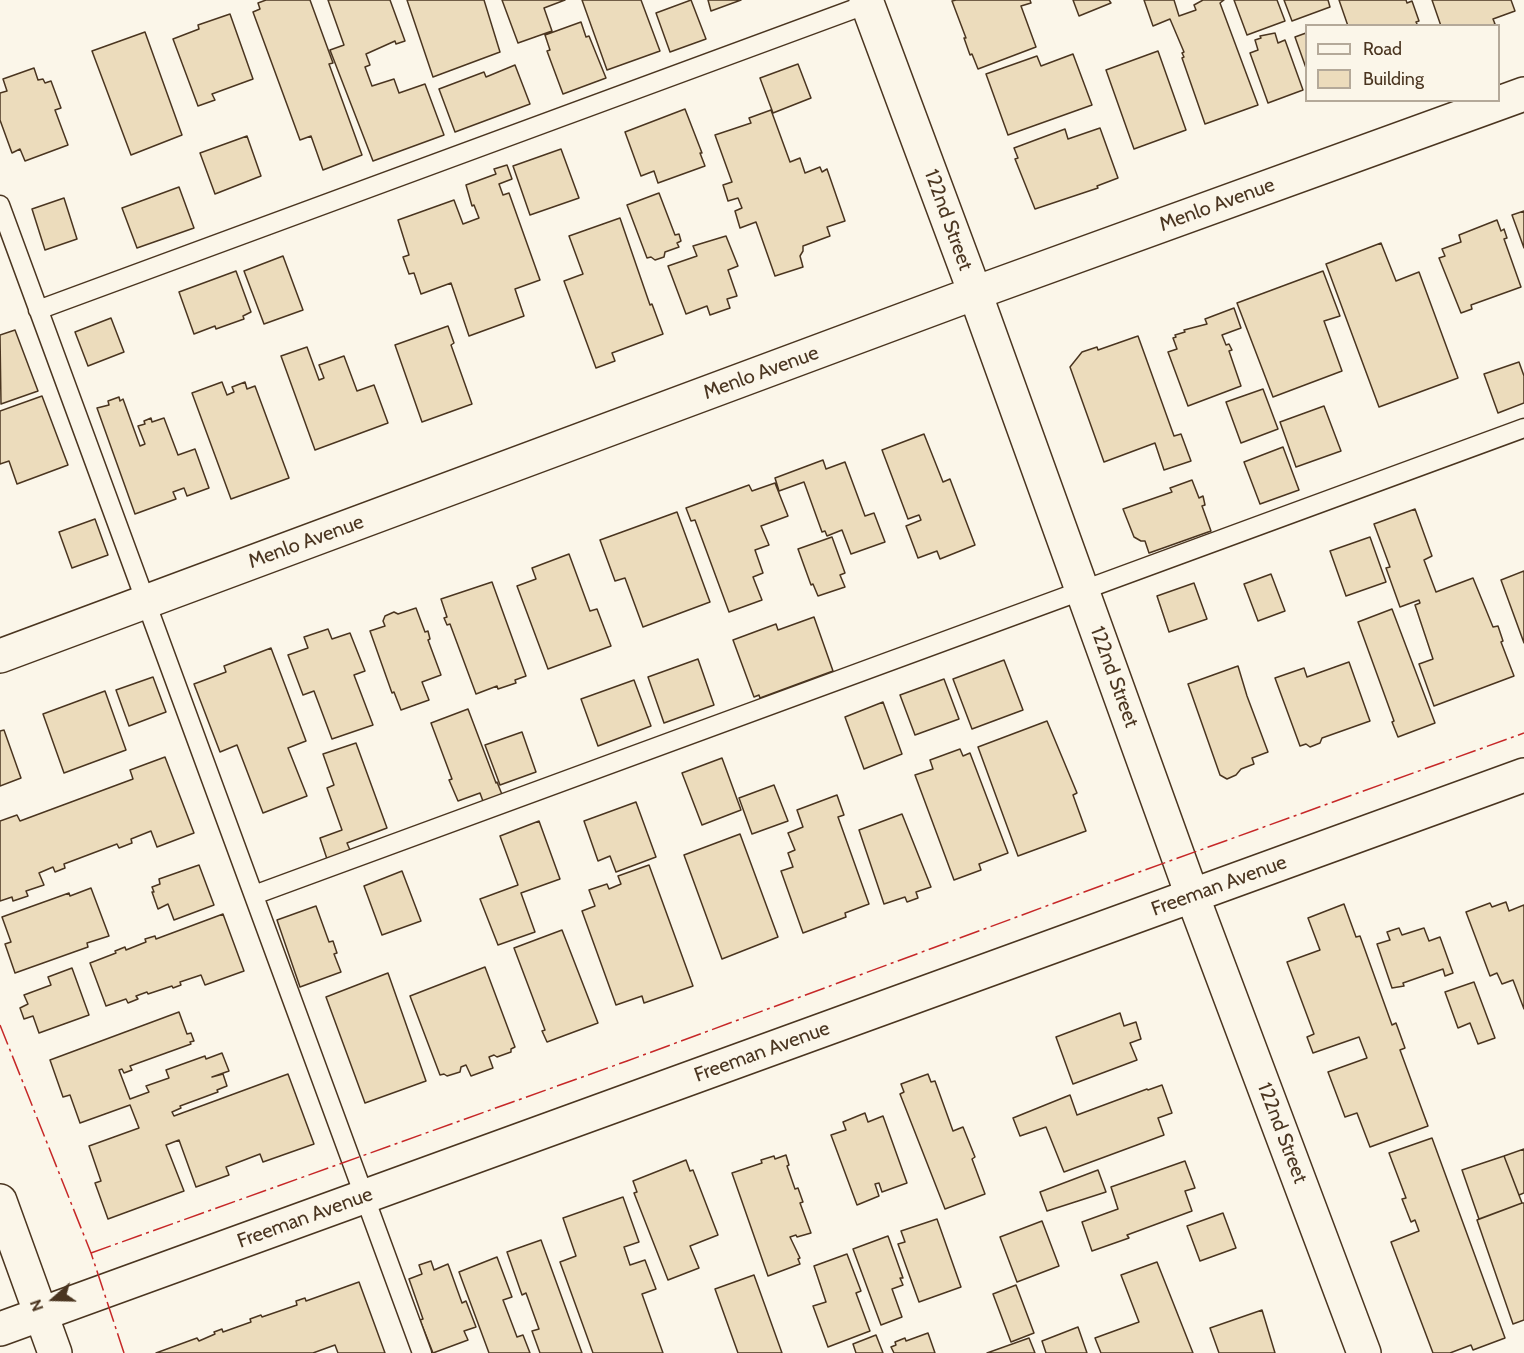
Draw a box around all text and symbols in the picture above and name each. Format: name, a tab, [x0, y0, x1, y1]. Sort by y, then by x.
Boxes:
legend	[1305, 24, 1500, 102]
text: Road	[1363, 38, 1402, 60]
text: Building	[1363, 68, 1424, 90]
street label: 122nd Street	[919, 166, 977, 274]
street label: Menlo Avenue	[1156, 173, 1278, 237]
street label: Menlo Avenue	[700, 341, 822, 405]
street label: Menlo Avenue	[245, 510, 367, 574]
street label: 122nd Street	[1085, 623, 1143, 731]
street label: Freeman Avenue	[1148, 850, 1290, 922]
street label: Freeman Avenue	[691, 1016, 833, 1088]
street label: 122nd Street	[1252, 1079, 1312, 1187]
street label: Freeman Avenue	[234, 1182, 376, 1254]
north arrow	[24, 1269, 84, 1329]
text: N	[26, 1297, 47, 1314]

